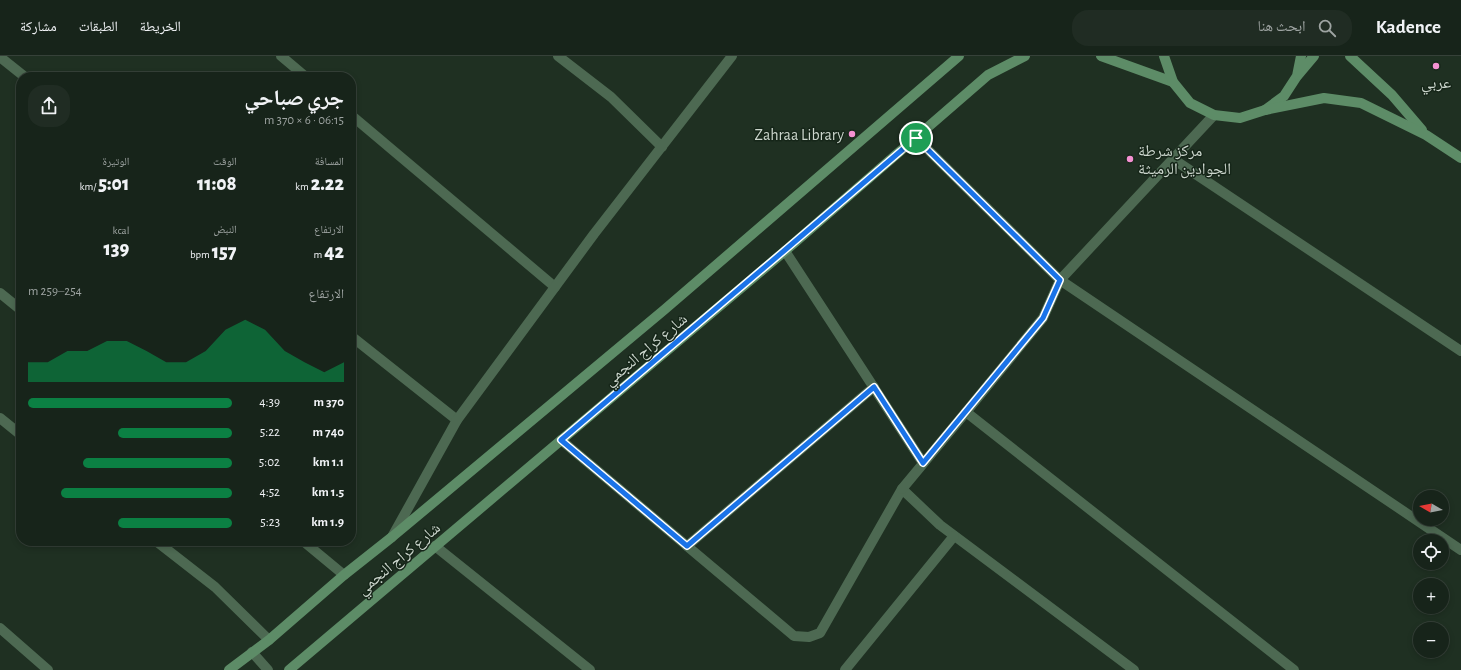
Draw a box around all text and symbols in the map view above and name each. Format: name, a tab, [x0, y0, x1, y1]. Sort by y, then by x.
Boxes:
search box	[1072, 10, 1352, 46]
icon: search	[1316, 17, 1338, 39]
text: Kadence	[1376, 18, 1441, 37]
text: ابحث هنا	[1257, 19, 1306, 34]
text: مشاركة	[20, 20, 57, 34]
text: الطبقات	[79, 20, 118, 34]
text: الخريطة	[140, 20, 181, 34]
marker: عربي	[1431, 61, 1441, 71]
place label: عربي	[1421, 75, 1451, 95]
button: share	[28, 85, 70, 127]
text: جري صباحي	[244, 87, 344, 109]
text: 06:15 · 6 × 370 m	[264, 114, 344, 127]
pin	[899, 121, 933, 155]
place label: Zahraa Library	[755, 127, 844, 144]
icon: arrive	[905, 127, 927, 149]
marker: Zahraa Library	[847, 129, 857, 139]
place label: مركز شرطة الجوادين الرميثة	[1138, 143, 1231, 179]
marker: مركز شرطة الجوادين الرميثة	[1125, 154, 1135, 164]
text: الوتيرة	[103, 156, 129, 167]
text: الوقت	[213, 156, 237, 167]
text: المسافة	[315, 156, 344, 167]
text: 5:01	[98, 174, 129, 194]
text: 11:08	[197, 174, 237, 194]
text: 2.22	[311, 174, 344, 194]
text: /km	[79, 181, 98, 192]
text: km	[295, 181, 311, 192]
text: النبض	[213, 224, 237, 235]
text: الارتفاع	[314, 224, 344, 235]
text: kcal	[113, 225, 129, 236]
text: 139	[103, 239, 129, 259]
text: 157	[212, 242, 237, 262]
text: 42	[324, 242, 344, 262]
text: bpm	[190, 249, 212, 260]
text: m	[313, 249, 324, 260]
text: 254–259 m	[28, 285, 82, 298]
text: الارتفاع	[309, 288, 344, 301]
street label: شارع كراج النجمي	[601, 311, 693, 392]
text: 4:39	[259, 396, 280, 409]
text: 370 m	[314, 396, 344, 409]
text: 5:22	[260, 426, 280, 439]
text: 740 m	[313, 426, 344, 439]
text: 5:02	[259, 456, 280, 469]
text: 1.1 km	[313, 456, 344, 469]
text: 4:52	[259, 486, 280, 499]
text: 1.5 km	[312, 486, 344, 499]
north arrow	[1413, 490, 1449, 526]
map controls	[1413, 490, 1449, 658]
text: 5:23	[260, 516, 280, 529]
text: 1.9 km	[311, 516, 344, 529]
street label: شارع كراج النجمي	[354, 520, 446, 601]
button: locate	[1413, 534, 1449, 570]
button: +	[1413, 578, 1449, 614]
button: −	[1413, 622, 1449, 658]

